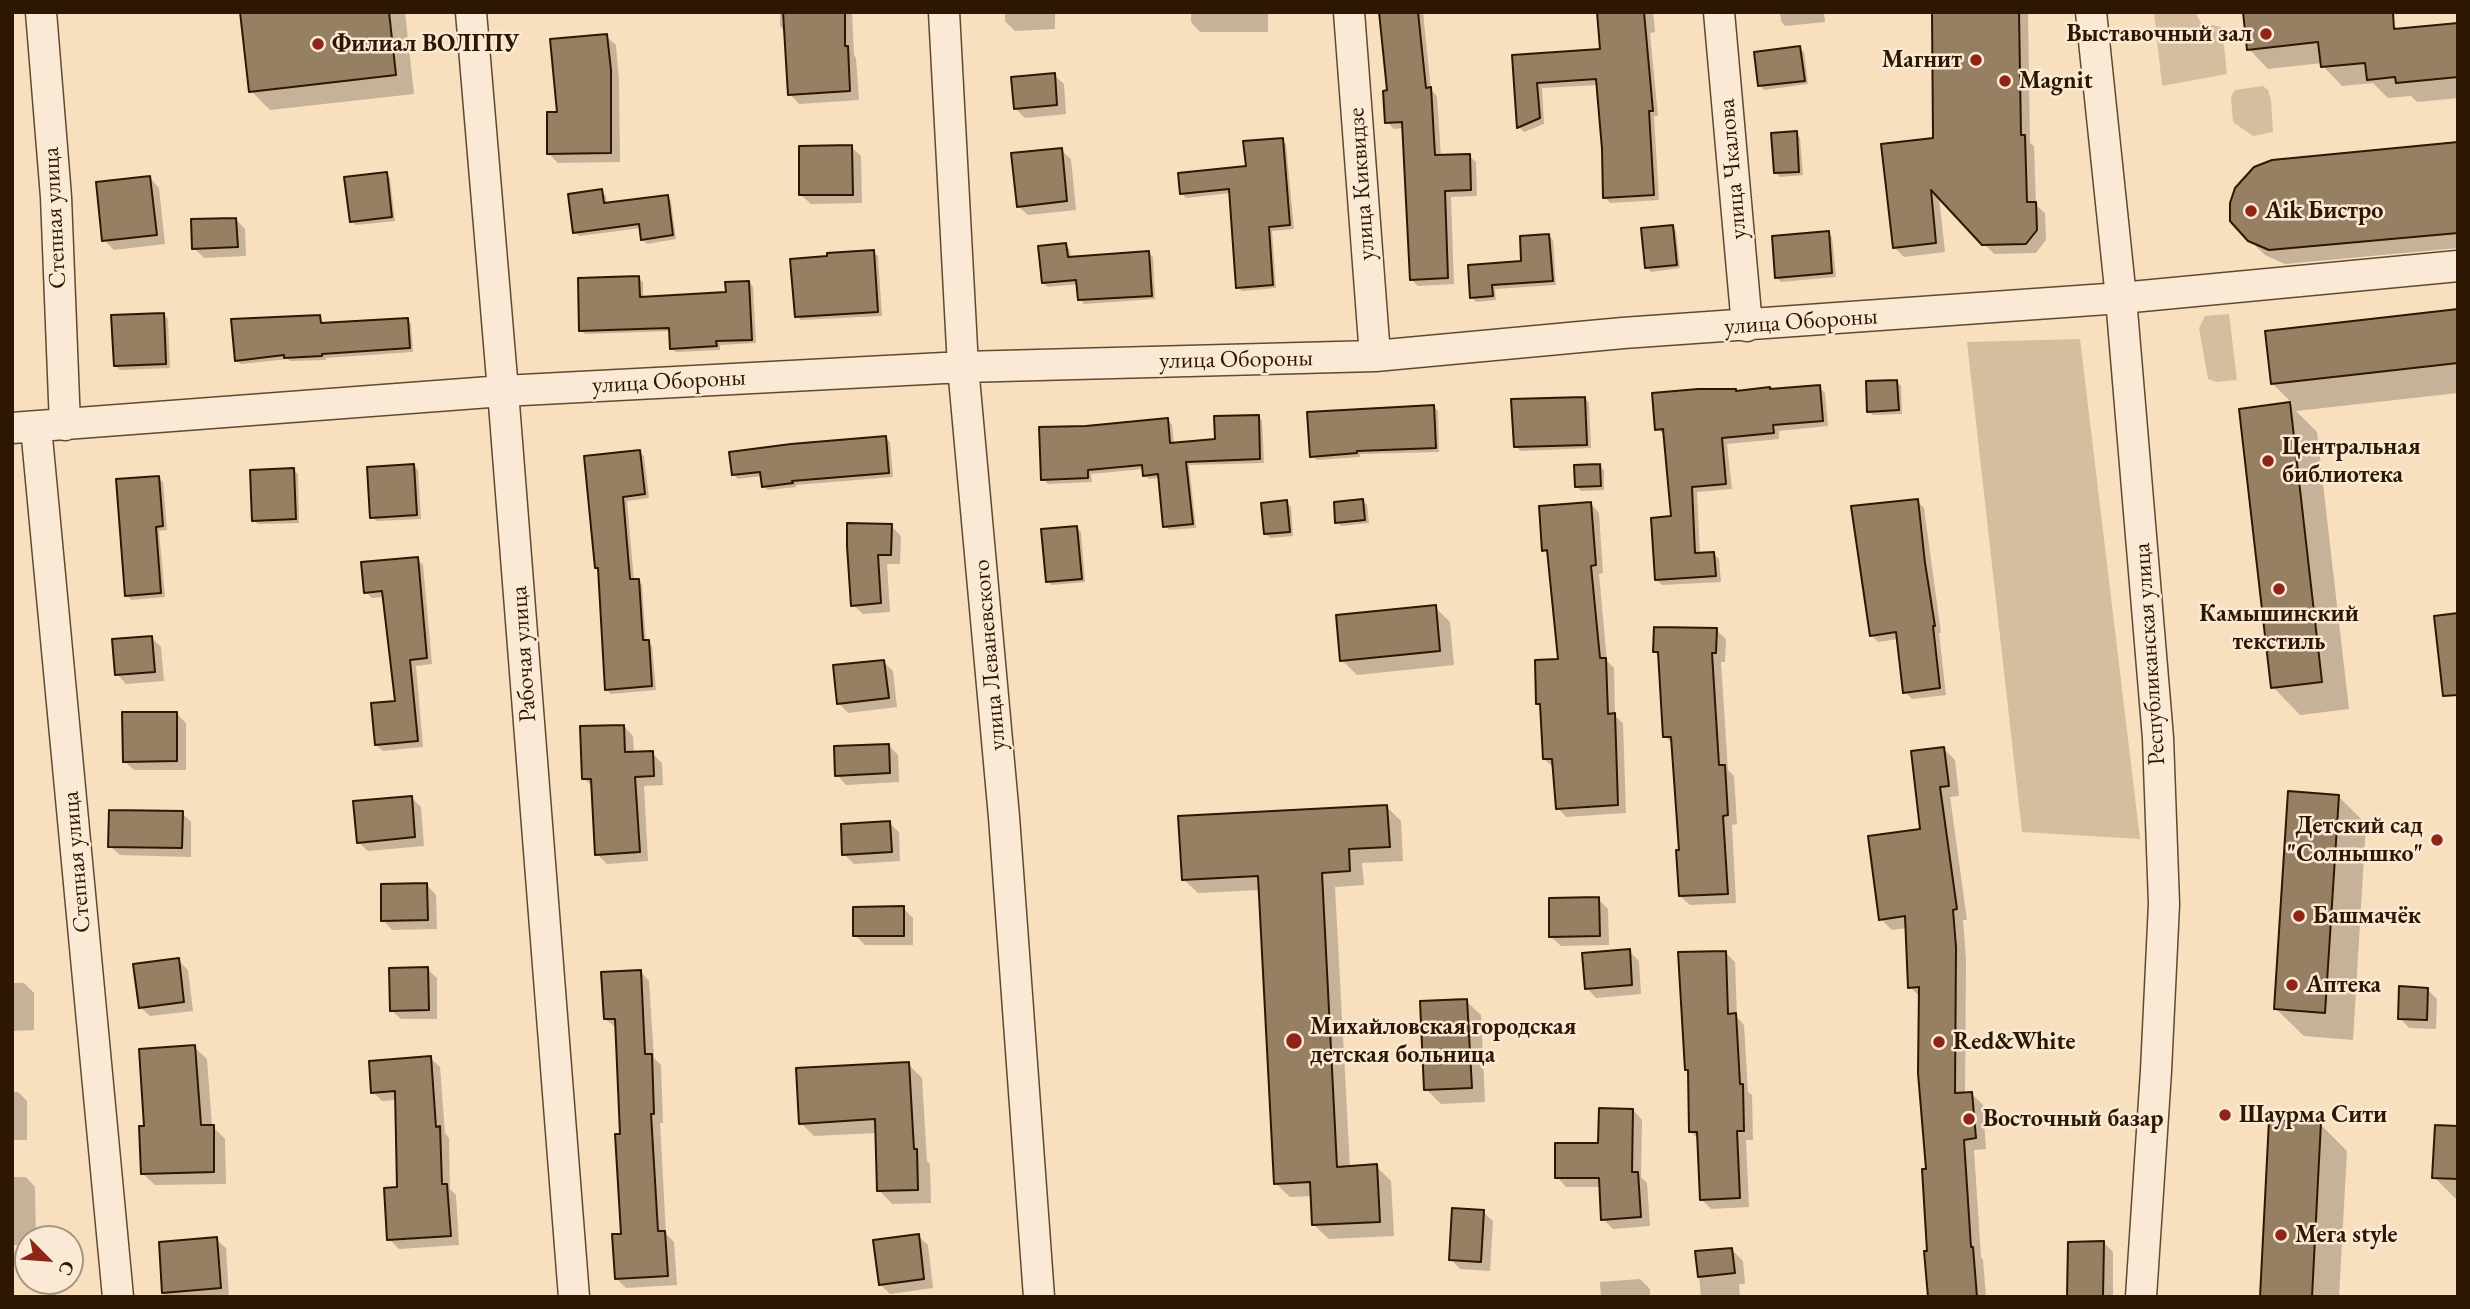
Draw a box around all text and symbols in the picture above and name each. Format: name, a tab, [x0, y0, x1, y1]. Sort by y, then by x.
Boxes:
place label: Выставочный зал	[2067, 20, 2252, 48]
marker: Выставочный зал	[2258, 26, 2274, 42]
place label: Филиал ВОЛГПУ	[332, 30, 519, 58]
marker: Филиал ВОЛГПУ	[310, 36, 326, 52]
place label: Магнит	[1882, 46, 1962, 74]
marker: Магнит	[1968, 52, 1984, 68]
place label: Magnit	[2019, 67, 2093, 95]
marker: Magnit	[1997, 73, 2013, 89]
street label: улица Чкалова	[1713, 98, 1753, 240]
street label: улица Киквидзе	[1342, 107, 1382, 261]
street label: Степная улица	[37, 146, 73, 290]
place label: Aik Бистро	[2265, 197, 2383, 225]
marker: Aik Бистро	[2243, 203, 2259, 219]
street label: улица Обороны	[1723, 302, 1879, 342]
street label: улица Обороны	[1159, 344, 1313, 376]
street label: улица Обороны	[591, 364, 747, 400]
place label: Центральная библиотека	[2282, 433, 2421, 489]
marker: Центральная библиотека	[2260, 453, 2276, 469]
street label: Республиканская улица	[2128, 542, 2172, 766]
street label: улица Леваневского	[967, 558, 1013, 752]
marker: Камышинский текстиль	[2271, 581, 2287, 597]
street label: Рабочая улица	[505, 585, 543, 723]
place label: Камышинский текстиль	[2199, 600, 2359, 656]
street label: Степная улица	[56, 790, 98, 934]
place label: Детский сад "Солнышко"	[2287, 812, 2423, 868]
marker: Детский сад "Солнышко"	[2429, 832, 2445, 848]
place label: Башмачёк	[2313, 902, 2421, 930]
marker: Башмачёк	[2291, 908, 2307, 924]
place label: Аптека	[2306, 971, 2381, 999]
marker: Аптека	[2284, 977, 2300, 993]
place label: Михайловская городская детская больница	[1310, 1013, 1576, 1069]
place label: Red&White	[1953, 1028, 2075, 1056]
marker: Михайловская городская детская больница	[1284, 1031, 1304, 1051]
marker: Red&White	[1931, 1034, 1947, 1050]
place label: Шаурма Сити	[2239, 1101, 2387, 1129]
place label: Восточный базар	[1983, 1105, 2164, 1133]
marker: Шаурма Сити	[2217, 1107, 2233, 1123]
marker: Восточный базар	[1961, 1111, 1977, 1127]
place label: Мега style	[2295, 1221, 2398, 1249]
north arrow	[14, 1225, 84, 1295]
marker: Мега style	[2273, 1227, 2289, 1243]
text: С	[52, 1257, 81, 1280]

